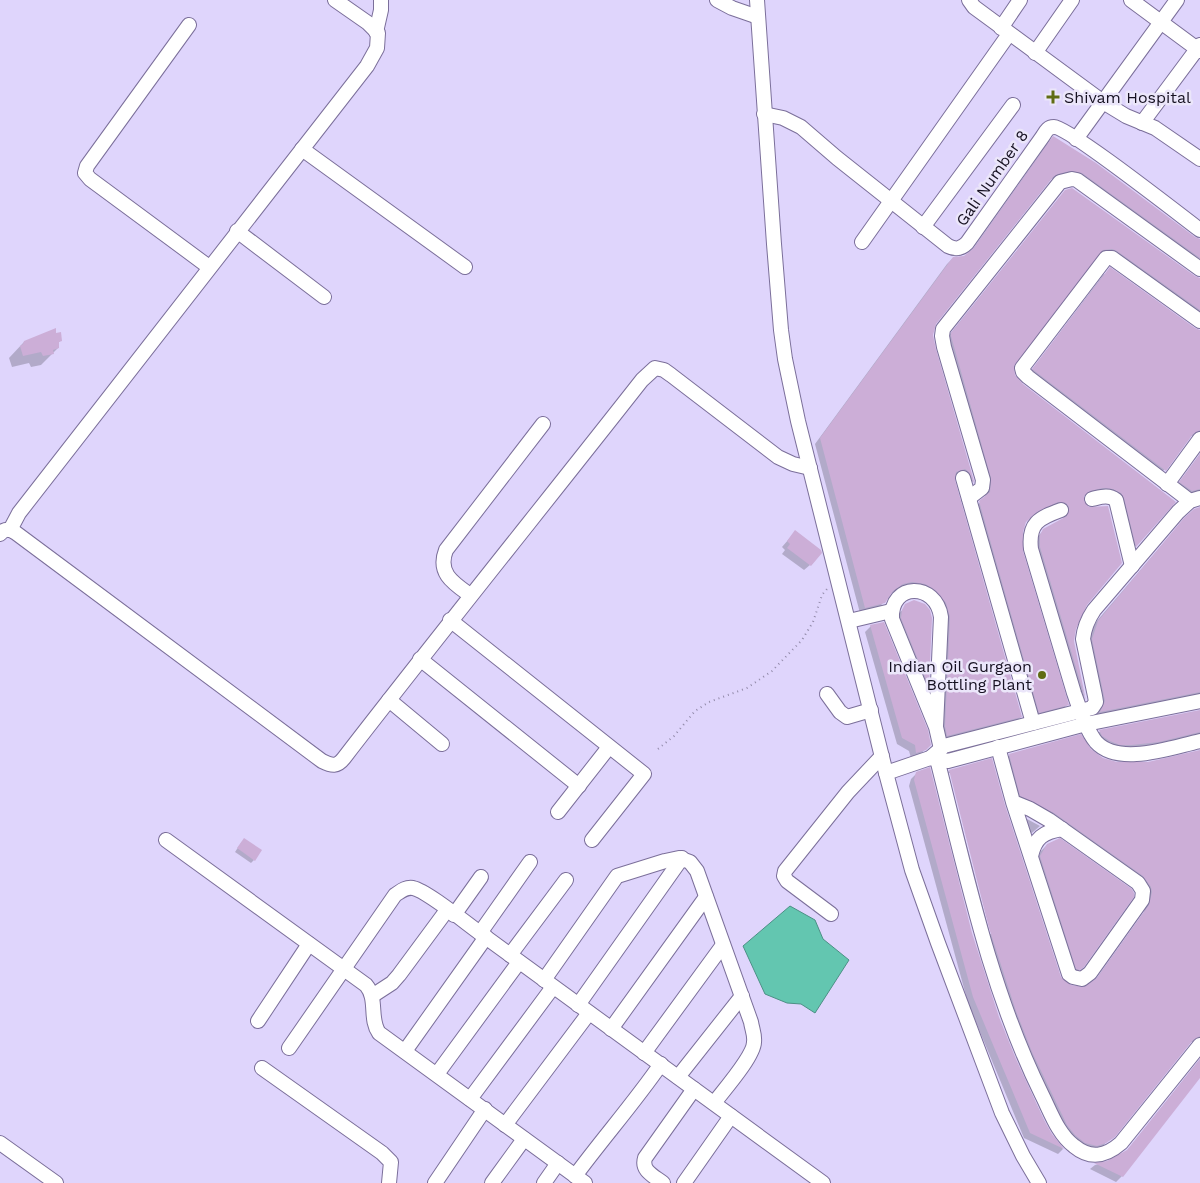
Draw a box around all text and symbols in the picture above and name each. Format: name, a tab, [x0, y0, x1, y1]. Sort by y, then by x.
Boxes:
place label: Shivam Hospital	[1064, 88, 1191, 107]
marker: Shivam Hospital	[1046, 90, 1060, 104]
street label: Gali Number 8	[952, 126, 1032, 230]
place label: Indian Oil Gurgaon Bottling Plant	[888, 657, 1032, 694]
marker: Indian Oil Gurgaon Bottling Plant	[1036, 669, 1048, 681]

